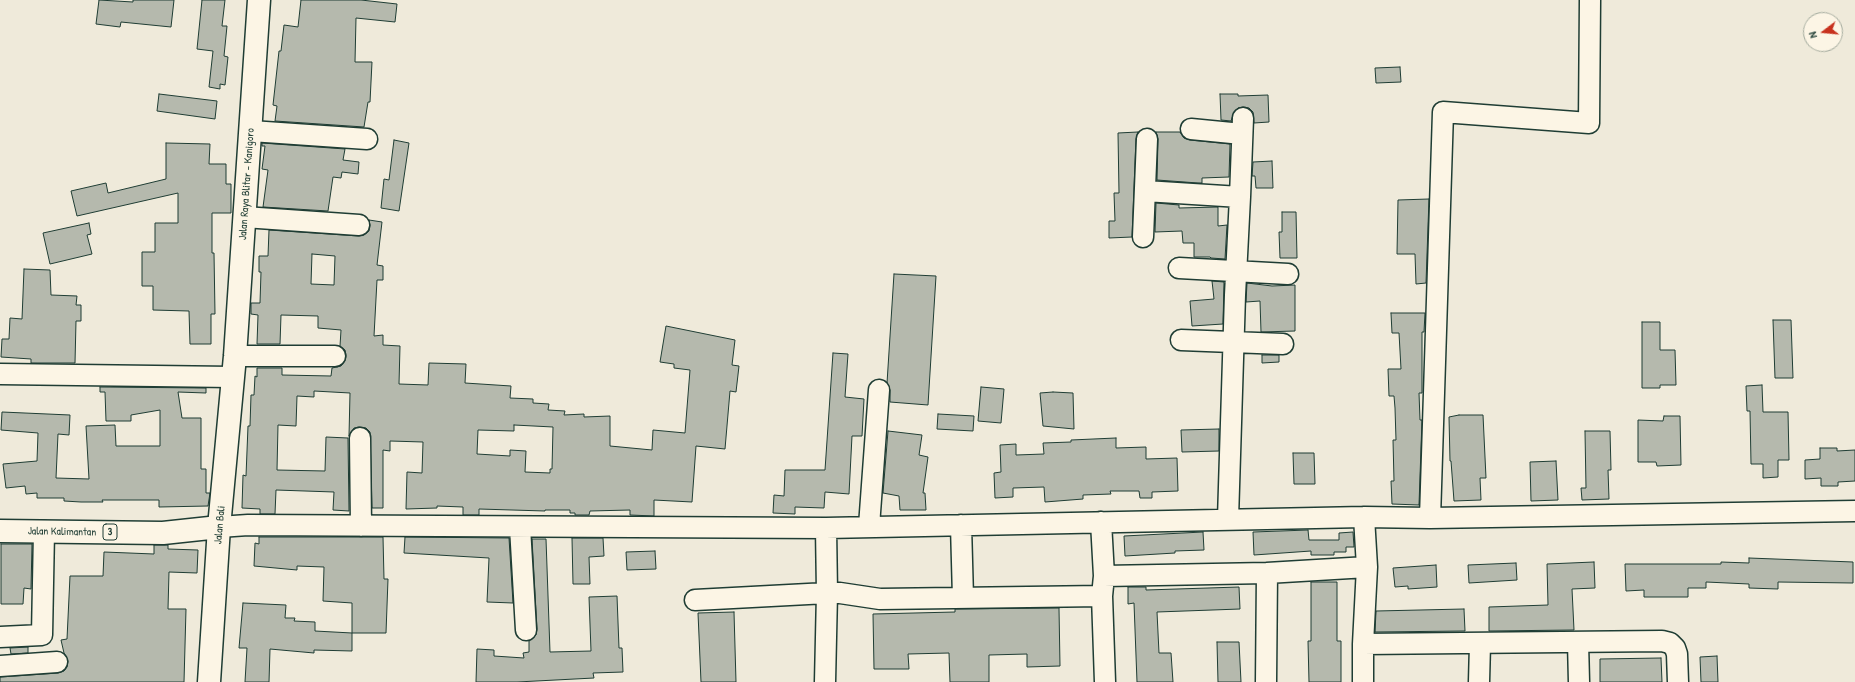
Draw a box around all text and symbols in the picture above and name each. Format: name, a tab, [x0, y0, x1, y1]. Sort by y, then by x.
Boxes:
north arrow	[1803, 12, 1843, 52]
text: N	[1805, 30, 1820, 40]
street label: Jalan Raya Blitar - Kanigoro	[237, 128, 257, 240]
street label: Jalan Bali	[212, 505, 228, 545]
road number: 3	[103, 524, 117, 540]
street label: Jalan Kalimantan	[28, 525, 96, 539]

